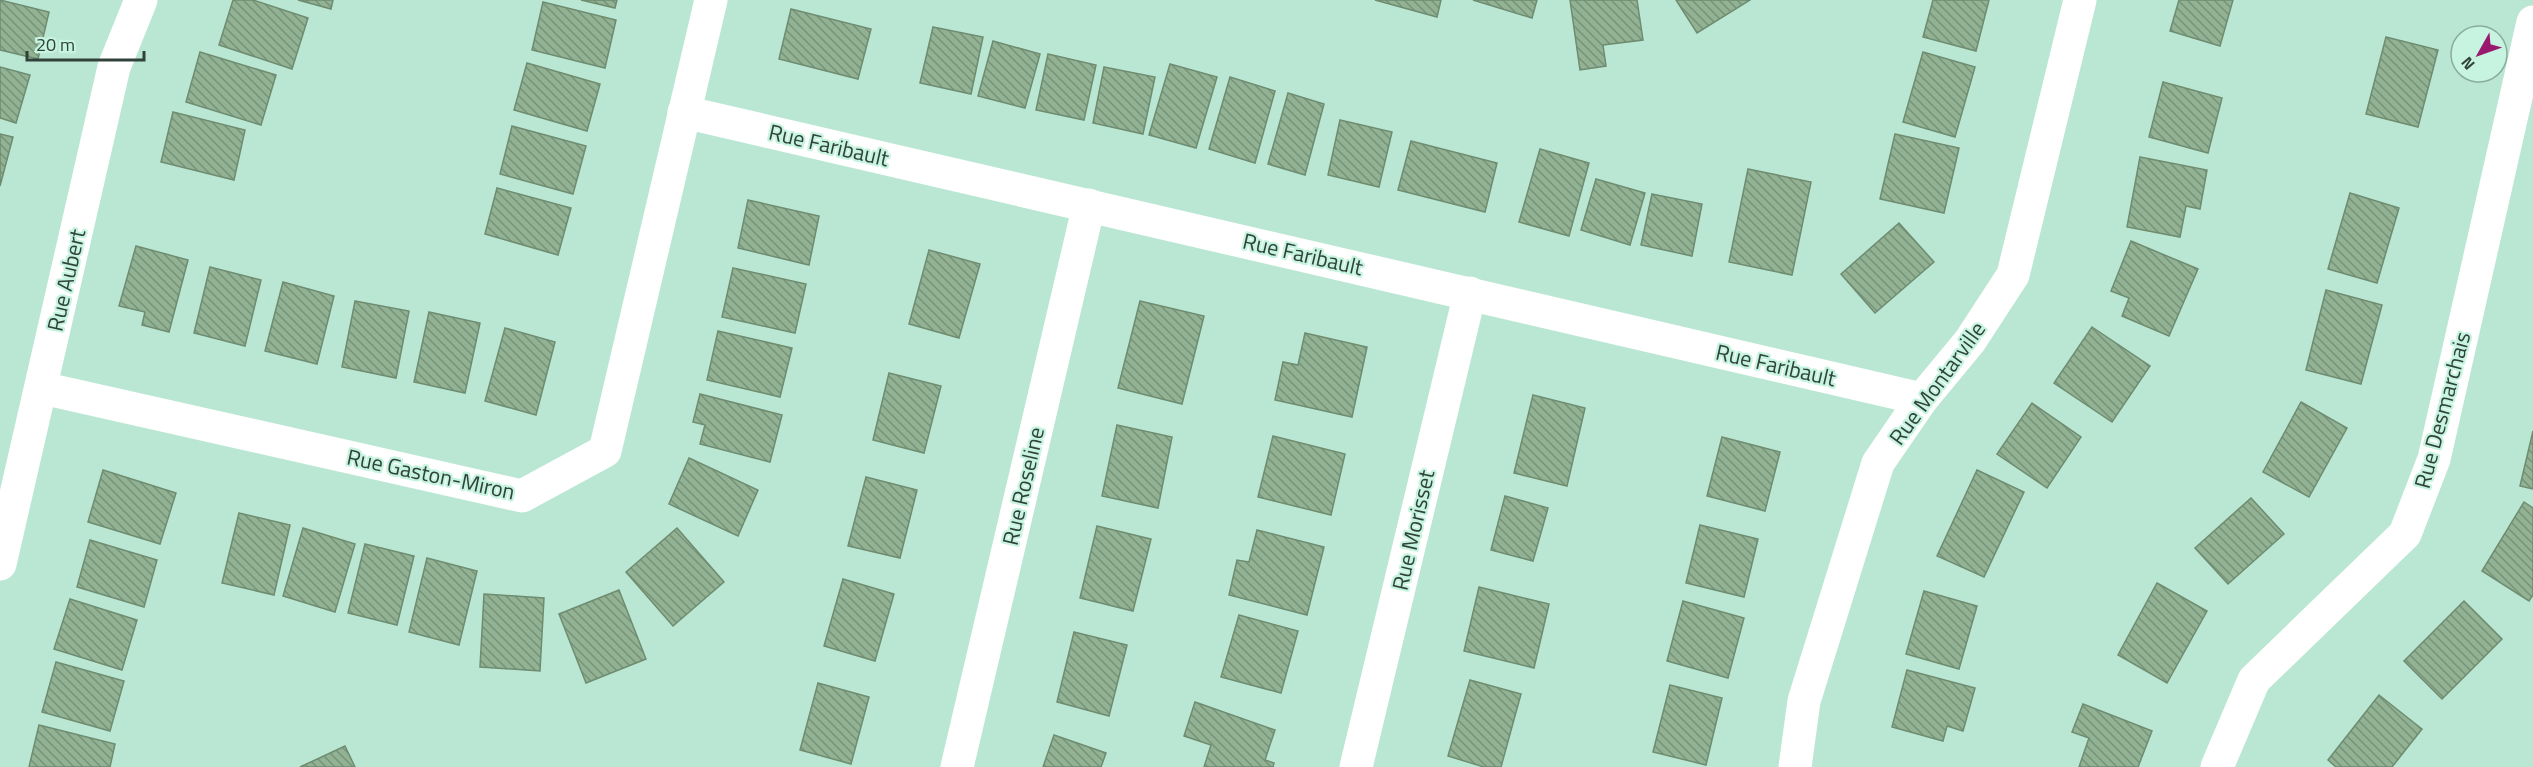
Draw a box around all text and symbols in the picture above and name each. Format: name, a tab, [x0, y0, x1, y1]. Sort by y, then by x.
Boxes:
scale bar	[27, 24, 144, 62]
north arrow	[2449, 24, 2509, 84]
text: 20 m	[36, 31, 75, 58]
text: N	[2455, 52, 2480, 76]
street label: Rue Faribault	[765, 115, 893, 175]
street label: Rue Faribault	[1239, 224, 1367, 284]
street label: Rue Aubert	[38, 225, 94, 334]
street label: Rue Montarville	[1880, 314, 1994, 452]
street label: Rue Desmarchais	[2405, 328, 2479, 492]
street label: Rue Faribault	[1712, 335, 1840, 395]
street label: Rue Roseline	[993, 424, 1053, 548]
street label: Rue Gaston-Miron	[344, 440, 518, 508]
street label: Rue Morisset	[1383, 466, 1443, 594]

